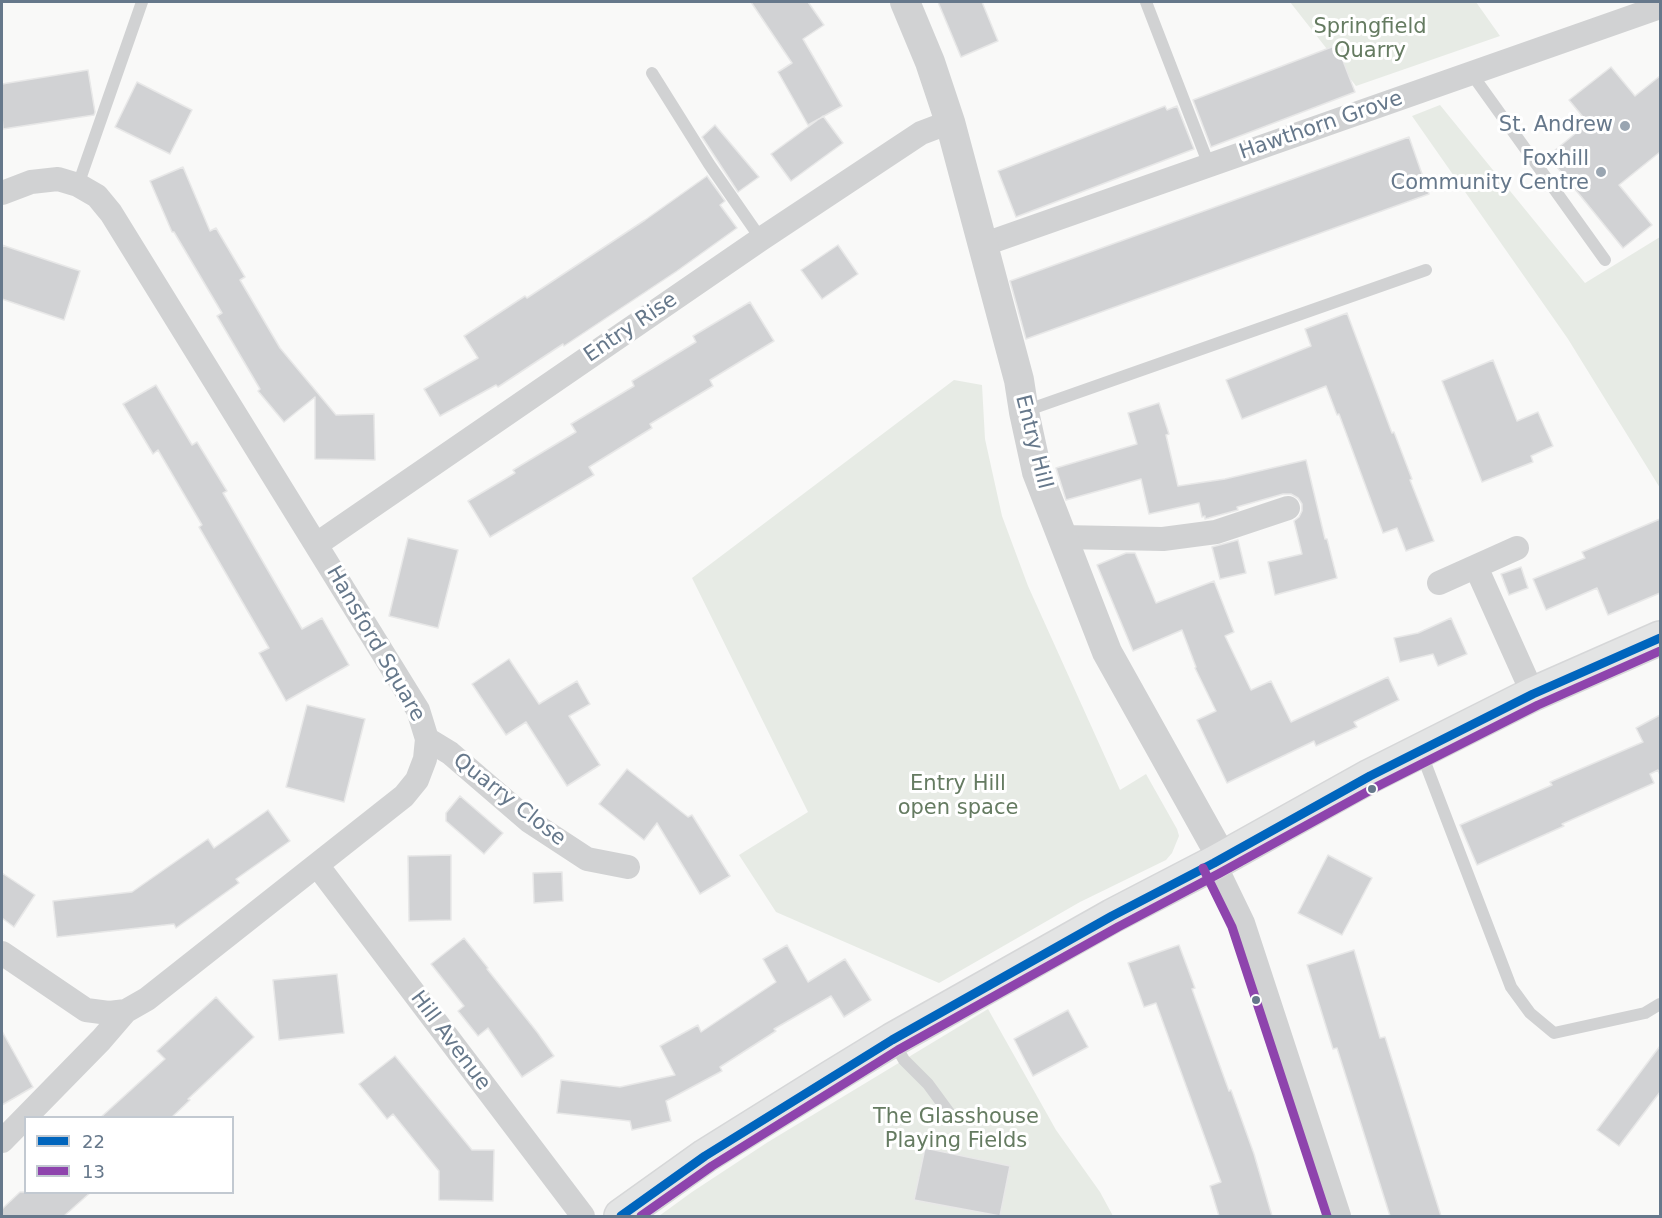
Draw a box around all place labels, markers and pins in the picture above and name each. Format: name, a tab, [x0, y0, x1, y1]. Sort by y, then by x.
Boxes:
place label: St. Andrew	[1499, 113, 1613, 139]
marker: St. Andrew	[1618, 119, 1632, 133]
place label: Foxhill Community Centre	[1391, 147, 1589, 197]
marker: Foxhill Community Centre	[1594, 165, 1608, 179]
unlabelled marker	[1366, 783, 1378, 795]
unlabelled marker	[1250, 994, 1262, 1006]

